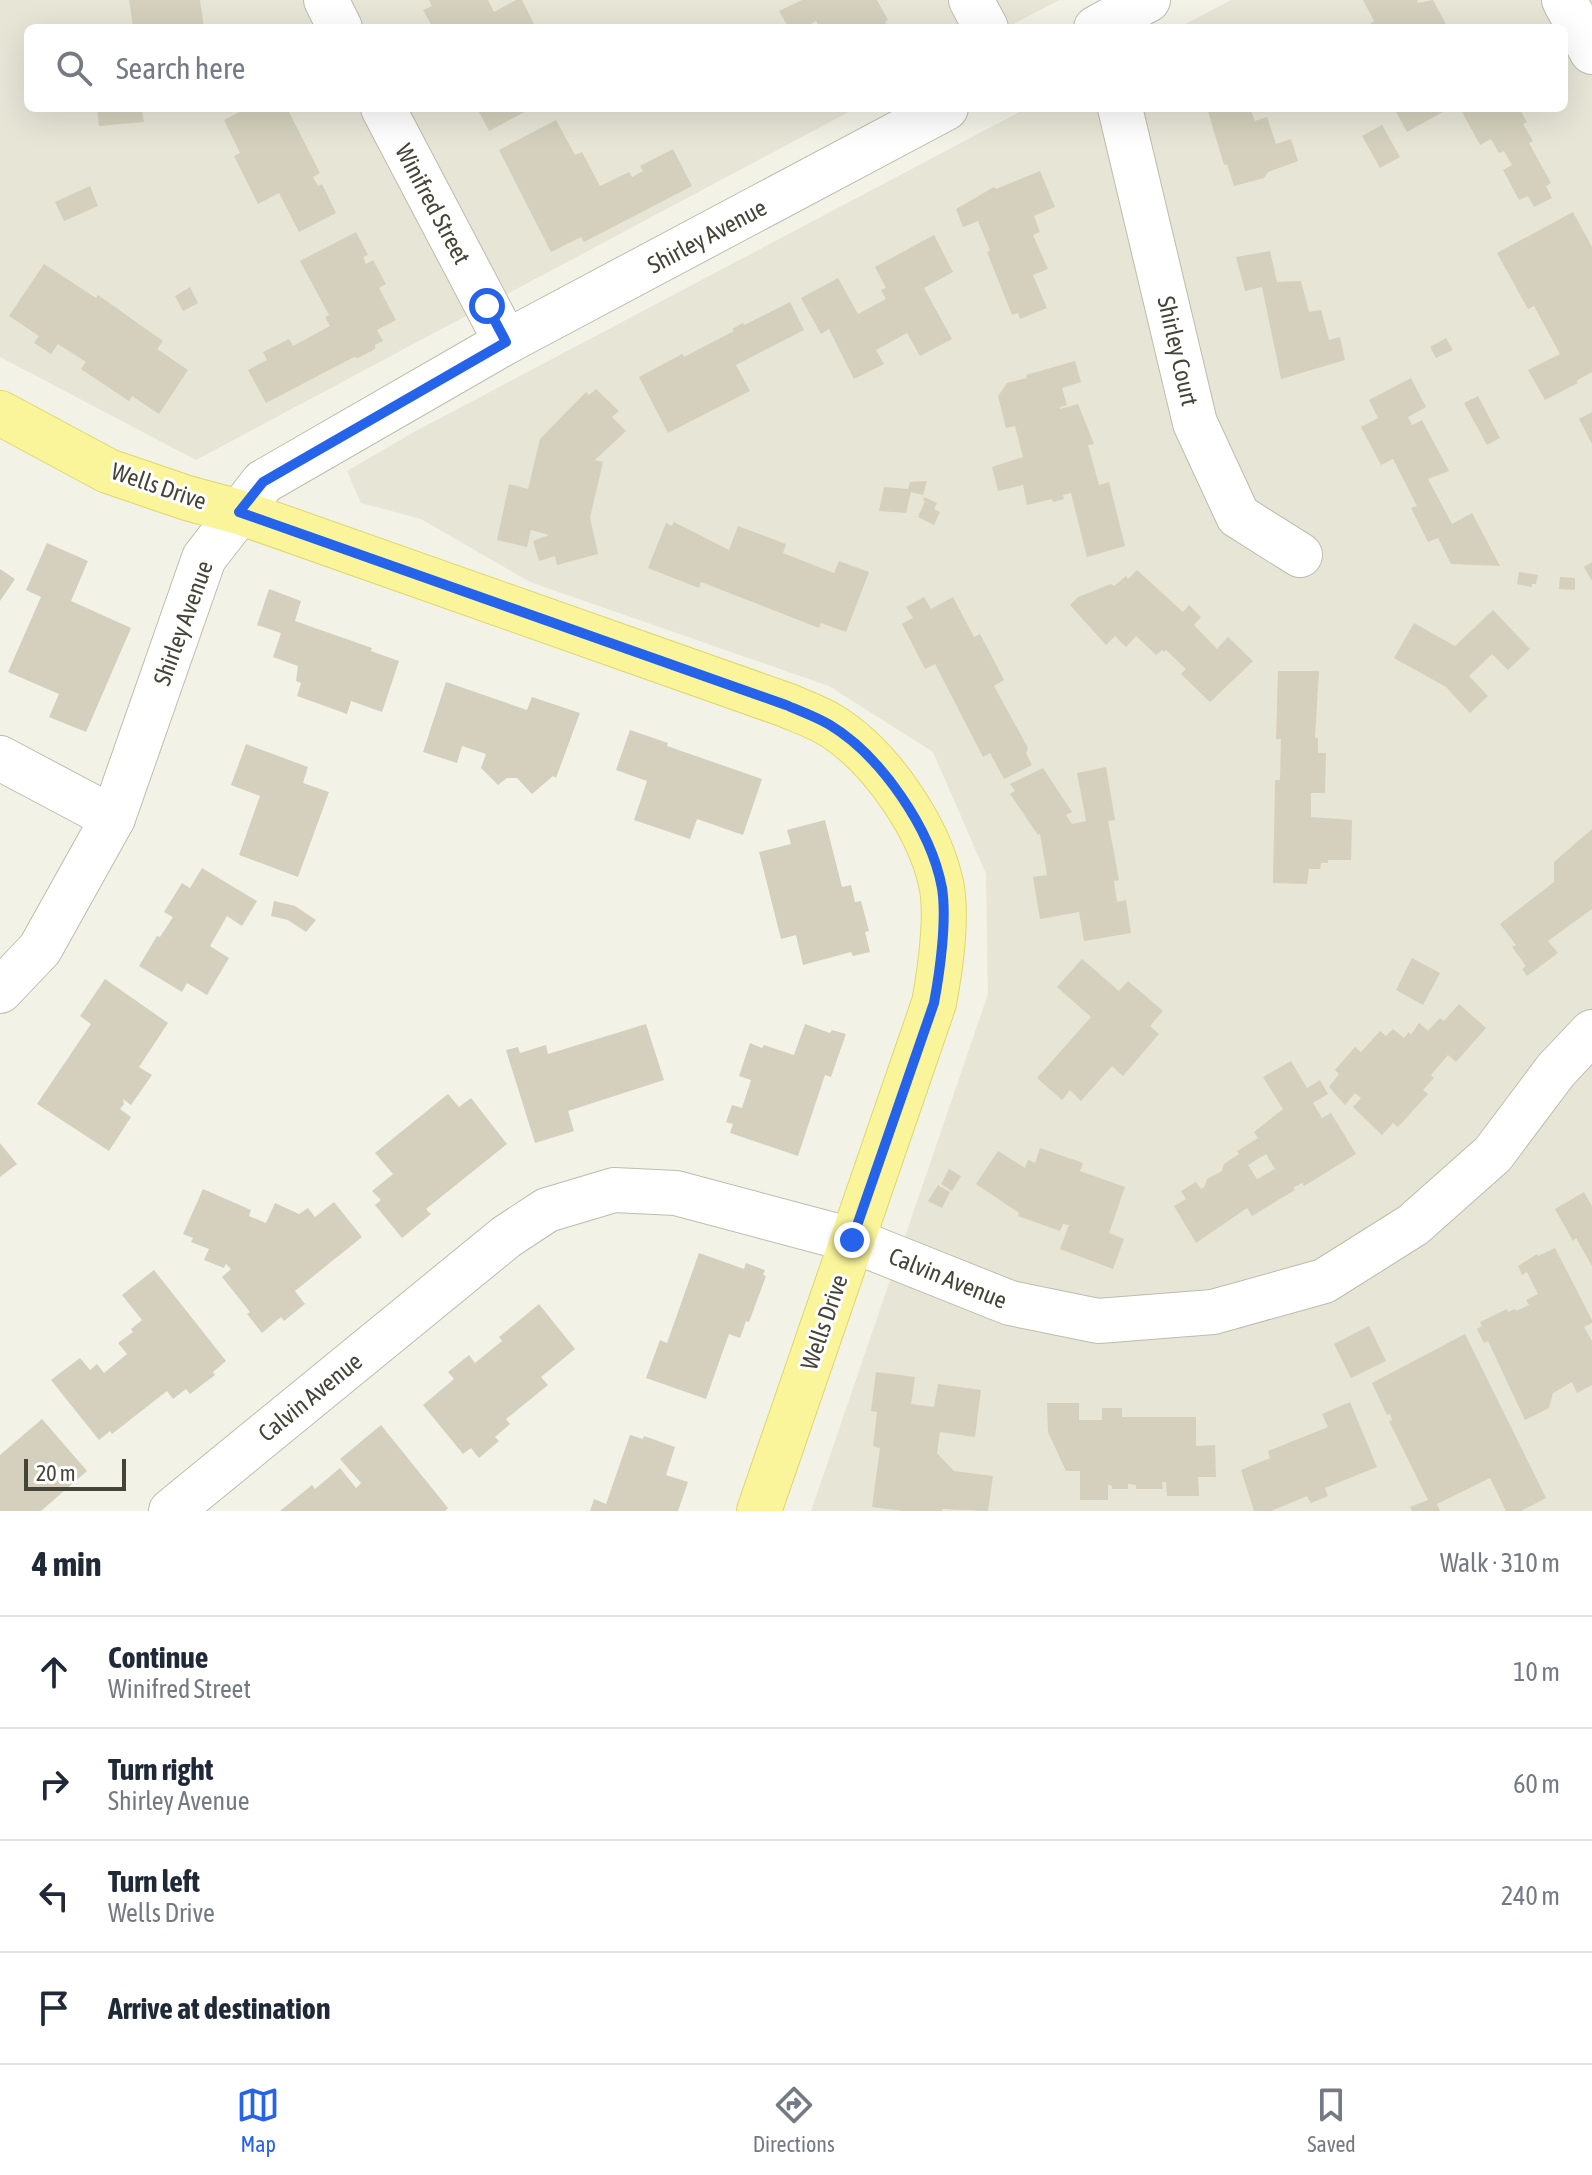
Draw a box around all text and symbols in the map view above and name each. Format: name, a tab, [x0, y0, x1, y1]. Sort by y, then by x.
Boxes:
search box	[24, 24, 1568, 112]
icon: search	[52, 46, 96, 90]
text: Search here	[116, 51, 245, 85]
street label: Winifred Street	[390, 139, 476, 269]
street label: Shirley Avenue	[643, 193, 771, 279]
route start	[469, 288, 505, 324]
street label: Shirley Court	[1152, 294, 1204, 409]
street label: Wells Drive	[108, 457, 210, 515]
street label: Shirley Avenue	[148, 557, 218, 689]
route end	[834, 1222, 870, 1258]
street label: Calvin Avenue	[885, 1242, 1011, 1314]
street label: Wells Drive	[795, 1271, 853, 1373]
street label: Calvin Avenue	[253, 1347, 367, 1447]
scale bar	[24, 1455, 126, 1491]
text: 20 m	[36, 1460, 76, 1486]
text: 4 min	[32, 1544, 101, 1583]
text: Walk · 310 m	[1440, 1548, 1560, 1578]
text: Continue	[108, 1640, 208, 1674]
icon: ahead	[32, 1650, 76, 1694]
text: 10 m	[1513, 1657, 1560, 1687]
text: Winifred Street	[108, 1674, 251, 1704]
text: Turn right	[108, 1752, 214, 1786]
icon: right	[32, 1762, 76, 1806]
text: 60 m	[1513, 1769, 1560, 1799]
text: Shirley Avenue	[108, 1786, 250, 1816]
text: Turn left	[108, 1864, 200, 1898]
icon: left	[32, 1874, 76, 1918]
text: 240 m	[1501, 1881, 1560, 1911]
text: Wells Drive	[108, 1898, 215, 1928]
icon: arrive	[32, 1986, 76, 2030]
text: Arrive at destination	[108, 1991, 330, 2025]
tab: Map	[236, 2083, 280, 2157]
tab: Directions	[753, 2083, 835, 2157]
tab: Saved	[1307, 2083, 1356, 2157]

